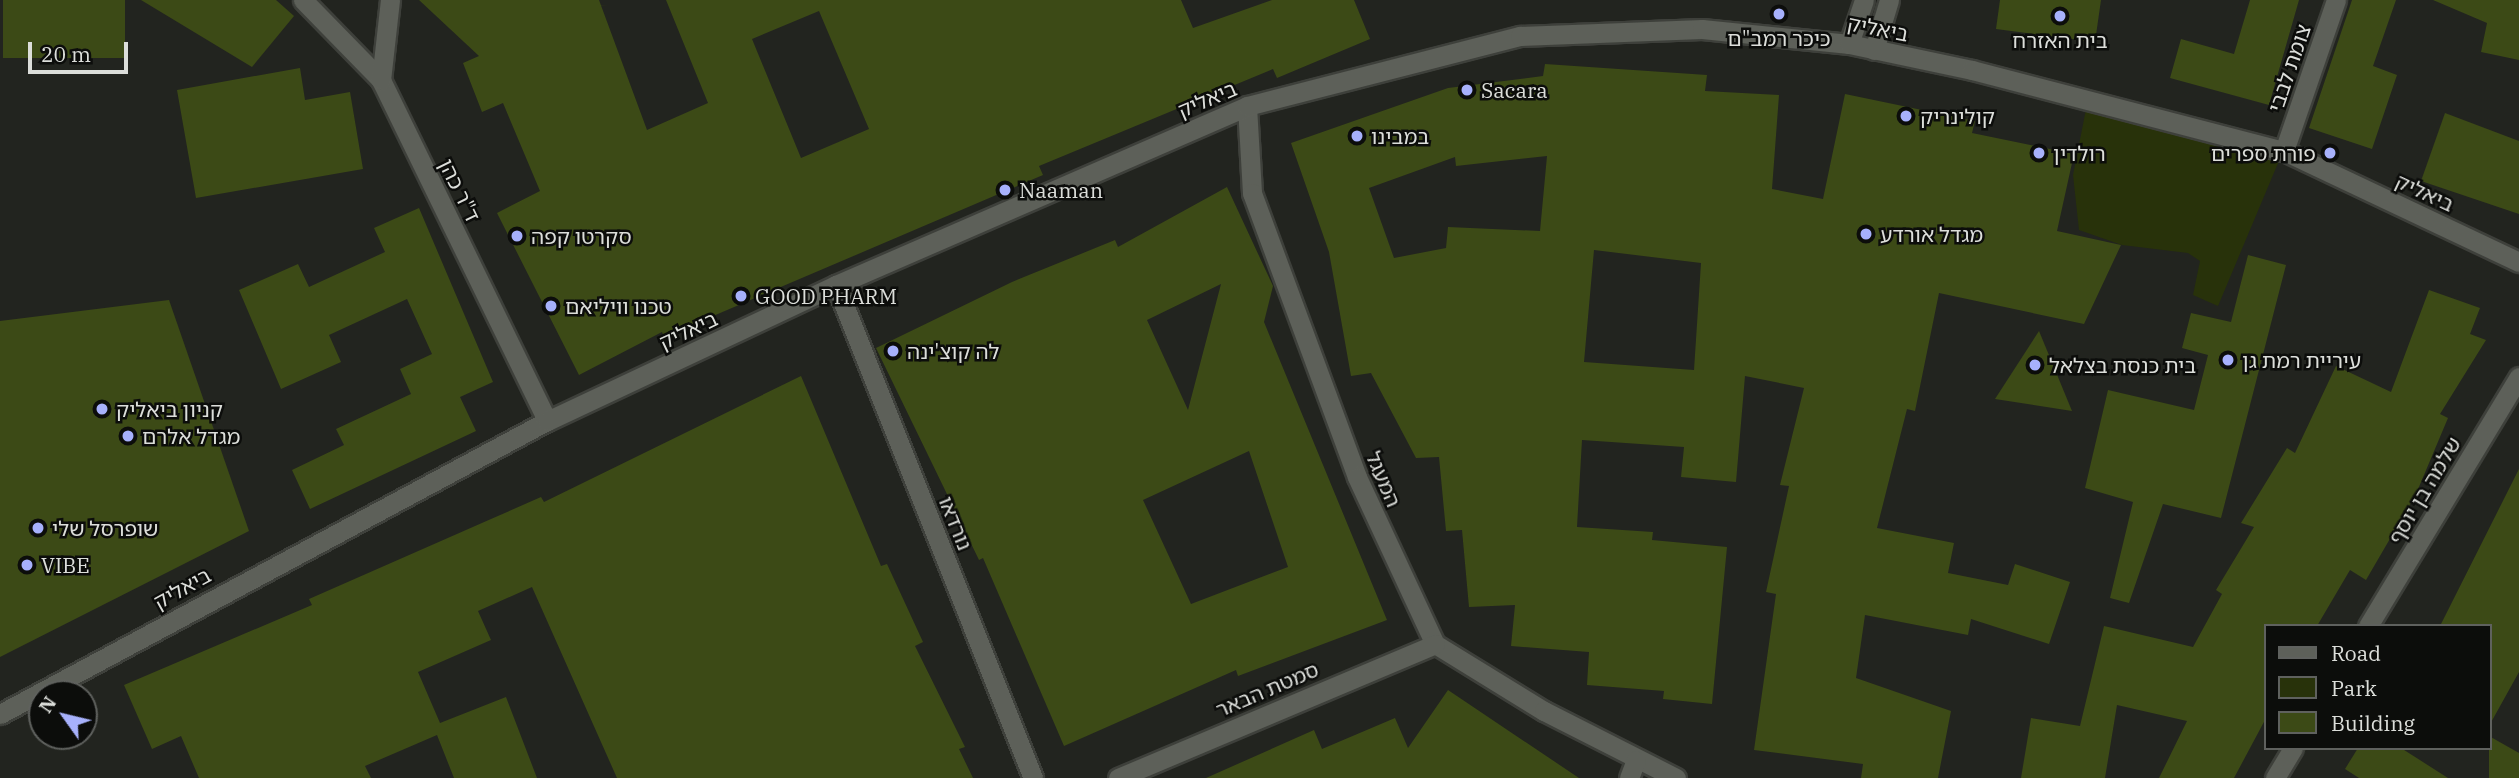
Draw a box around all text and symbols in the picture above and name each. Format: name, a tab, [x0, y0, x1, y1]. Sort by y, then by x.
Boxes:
marker: כיכר רמב"ם	[1771, 6, 1787, 22]
marker: בית האזרח	[2052, 8, 2068, 24]
street label: ביאליק	[1845, 10, 1911, 46]
street label: צומת לבבי	[2262, 21, 2316, 115]
place label: כיכר רמב"ם	[1727, 25, 1831, 51]
place label: בית האזרח	[2012, 27, 2108, 53]
scale bar	[32, 28, 131, 72]
text: 20 m	[41, 40, 91, 68]
street label: ביאליק	[1174, 75, 1240, 123]
place label: Sacara	[1481, 77, 1548, 103]
marker: Sacara	[1459, 82, 1475, 98]
place label: קולינריק	[1920, 103, 1995, 129]
marker: קולינריק	[1898, 108, 1914, 124]
place label: במבינו	[1371, 123, 1429, 149]
marker: במבינו	[1349, 128, 1365, 144]
place label: רולדין	[2053, 140, 2106, 166]
place label: פורת ספרים	[2211, 140, 2316, 166]
marker: רולדין	[2031, 145, 2047, 161]
marker: פורת ספרים	[2322, 145, 2338, 161]
street label: ד"ר כהן	[434, 154, 486, 226]
street label: ביאליק	[2392, 168, 2458, 216]
place label: Naaman	[1019, 177, 1103, 203]
marker: Naaman	[997, 182, 1013, 198]
place label: מגדל אורדע	[1880, 221, 1983, 247]
place label: סקרטו קפה	[531, 223, 632, 249]
marker: מגדל אורדע	[1858, 226, 1874, 242]
marker: סקרטו קפה	[509, 228, 525, 244]
place label: GOOD PHARM	[755, 283, 897, 309]
marker: GOOD PHARM	[733, 288, 749, 304]
place label: טכנו וויליאם	[565, 293, 672, 319]
marker: טכנו וויליאם	[543, 298, 559, 314]
street label: ביאליק	[655, 306, 721, 354]
place label: לה קוצ'ינה	[907, 338, 1000, 364]
marker: לה קוצ'ינה	[885, 343, 901, 359]
place label: עיריית רמת גן	[2242, 347, 2361, 373]
place label: בית כנסת בצלאל	[2049, 352, 2196, 378]
marker: עיריית רמת גן	[2220, 352, 2236, 368]
marker: בית כנסת בצלאל	[2027, 357, 2043, 373]
place label: קניון ביאליק	[116, 396, 223, 422]
marker: קניון ביאליק	[94, 401, 110, 417]
place label: מגדל אלרם	[142, 423, 240, 449]
marker: מגדל אלרם	[120, 428, 136, 444]
street label: שלמה בן יוסף	[2382, 432, 2466, 548]
street label: המעגל	[1361, 447, 1407, 511]
street label: נורדאו	[934, 492, 978, 554]
place label: שופרסל שלי	[52, 515, 158, 541]
marker: שופרסל שלי	[30, 520, 46, 536]
place label: VIBE	[41, 552, 90, 578]
marker: VIBE	[19, 557, 35, 573]
street label: ביאליק	[149, 562, 215, 614]
legend	[2264, 624, 2491, 750]
text: Road	[2331, 639, 2381, 667]
street label: סמטת הבאר	[1212, 656, 1322, 722]
text: Park	[2331, 674, 2377, 702]
north arrow	[28, 680, 98, 750]
text: N	[33, 691, 61, 717]
text: Building	[2331, 709, 2415, 737]

